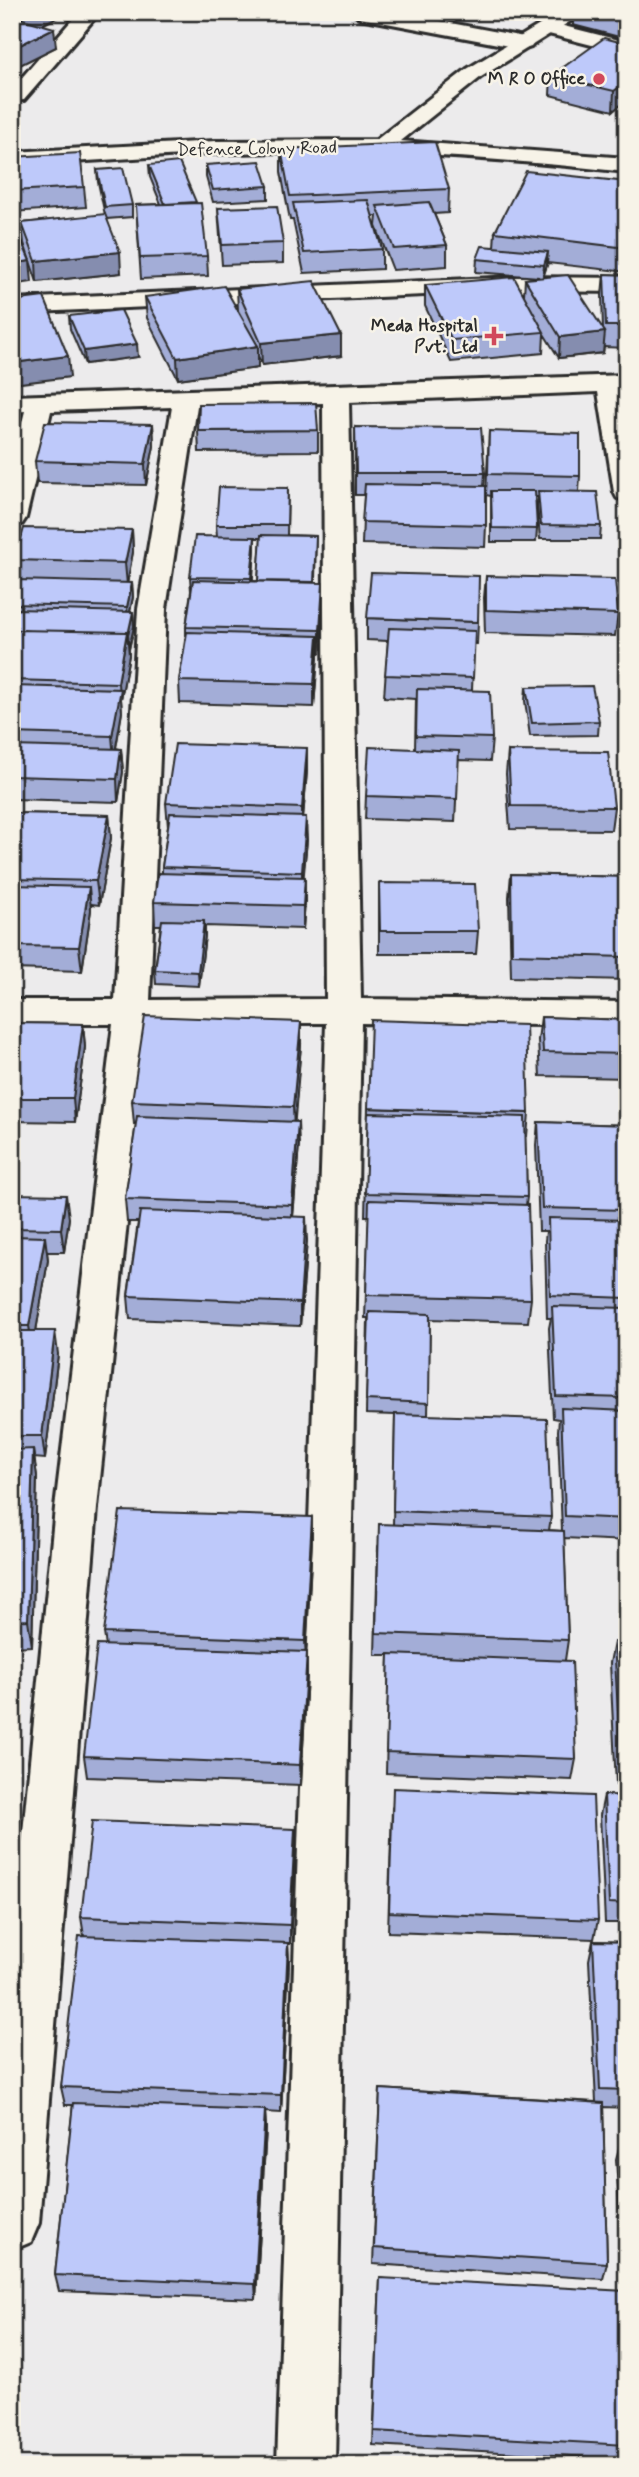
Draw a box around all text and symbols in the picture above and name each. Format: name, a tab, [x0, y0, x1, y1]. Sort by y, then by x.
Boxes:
place label: M R O Office	[488, 67, 585, 91]
marker: M R O Office	[591, 71, 607, 87]
street label: Defence Colony Road	[177, 136, 337, 162]
place label: Meda Hospital Pvt. Ltd	[371, 314, 478, 359]
marker: Meda Hospital Pvt. Ltd	[484, 326, 504, 346]

